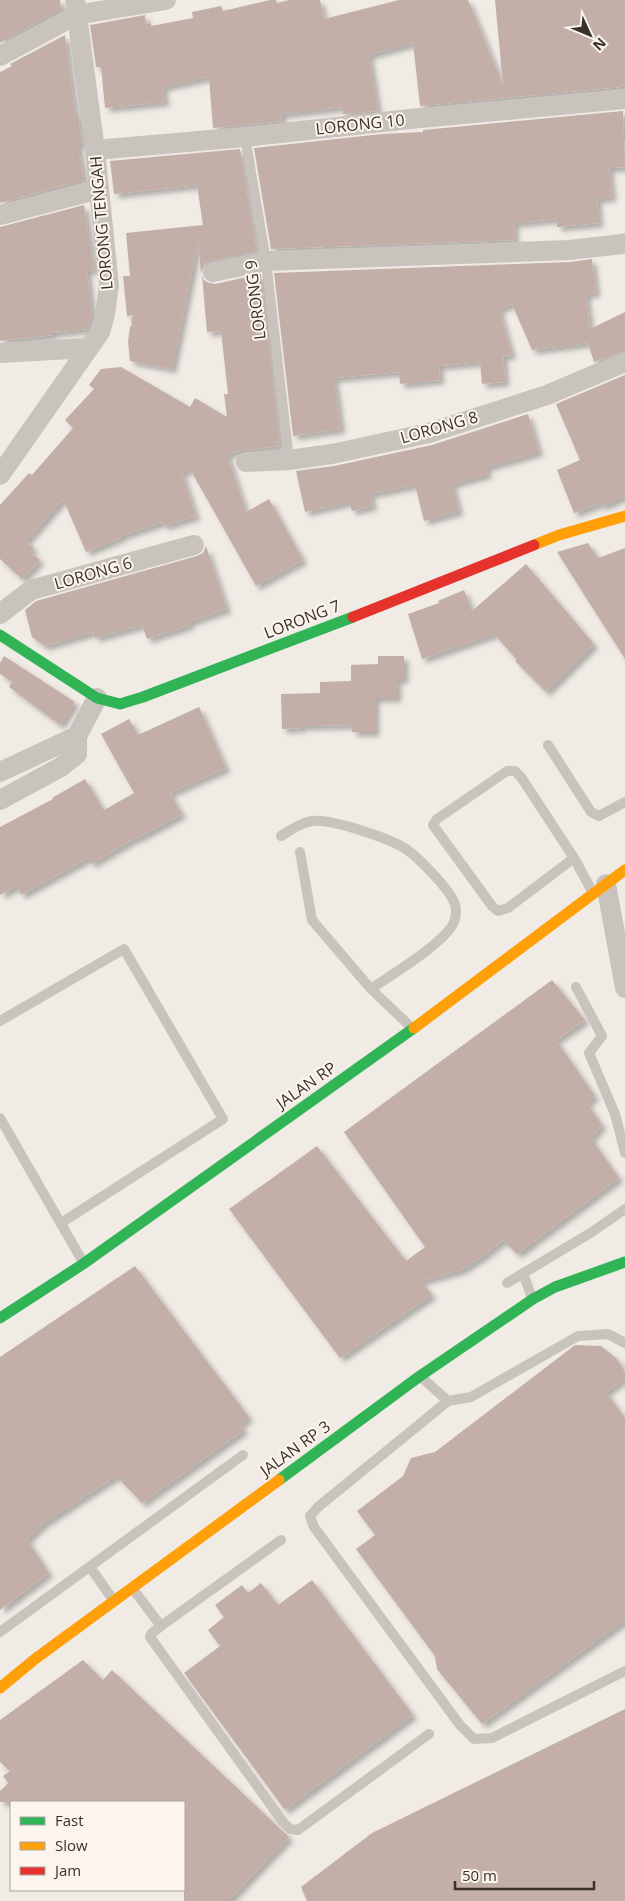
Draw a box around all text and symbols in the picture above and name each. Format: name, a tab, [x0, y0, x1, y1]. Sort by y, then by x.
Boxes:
north arrow	[565, 10, 615, 60]
text: N	[589, 34, 611, 55]
street label: LORONG 10	[314, 108, 406, 140]
street label: LORONG TENGAH	[84, 155, 118, 291]
street label: LORONG 9	[239, 259, 271, 341]
street label: LORONG 8	[397, 405, 481, 449]
street label: LORONG 6	[51, 551, 135, 595]
street label: LORONG 7	[261, 594, 343, 644]
street label: JALAN RP	[270, 1056, 340, 1115]
street label: JALAN RP 3	[254, 1415, 335, 1482]
legend	[10, 1801, 185, 1891]
text: Fast	[55, 1810, 84, 1830]
text: Slow	[55, 1835, 88, 1855]
scale bar	[455, 1858, 594, 1890]
text: Jam	[53, 1860, 81, 1880]
text: 50 m	[462, 1865, 497, 1885]

